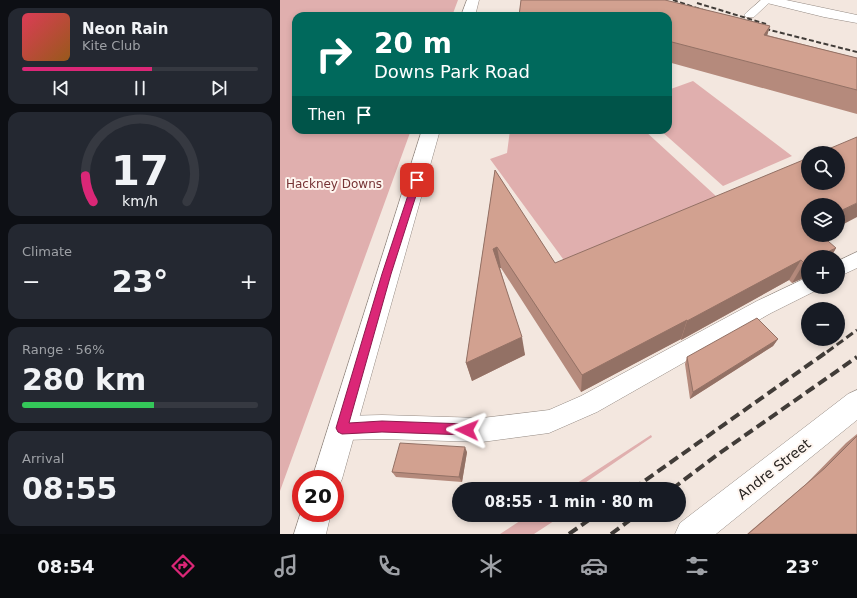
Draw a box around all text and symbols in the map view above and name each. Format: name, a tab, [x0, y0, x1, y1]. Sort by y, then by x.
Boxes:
text: Neon Rain	[82, 20, 168, 38]
text: 20 m	[374, 27, 452, 60]
icon: right	[308, 28, 360, 80]
text: Kite Club	[82, 38, 141, 53]
text: Downs Park Road	[374, 61, 530, 82]
icon: previous	[50, 77, 72, 99]
icon: pause	[129, 77, 151, 99]
icon: next	[208, 77, 230, 99]
icon: arrive	[353, 104, 375, 126]
text: Then	[308, 106, 345, 124]
text: 17	[111, 145, 169, 194]
map controls	[801, 146, 845, 346]
button: search	[801, 146, 845, 190]
pin	[400, 163, 434, 197]
icon: arrive	[406, 169, 428, 191]
park label: Hackney Downs	[286, 177, 382, 191]
text: km/h	[122, 192, 158, 208]
button: layers	[801, 198, 845, 242]
text: Climate	[22, 244, 72, 259]
button: +	[801, 250, 845, 294]
text: 23°	[112, 264, 168, 299]
text: −	[22, 269, 40, 294]
text: +	[240, 269, 258, 294]
button: −	[801, 302, 845, 346]
text: Range · 56%	[22, 342, 105, 357]
text: 280 km	[22, 362, 146, 397]
position arrow	[446, 409, 488, 451]
street label: Andre Street	[734, 435, 814, 503]
text: Arrival	[22, 451, 64, 466]
speed limit sign: 20	[292, 470, 344, 522]
text: 08:55	[22, 471, 118, 506]
text: 08:55 · 1 min · 80 m	[485, 493, 653, 511]
icon: directions	[169, 552, 197, 580]
icon: music	[272, 552, 300, 580]
icon: phone	[375, 552, 403, 580]
icon: climate	[477, 552, 505, 580]
icon: car	[580, 552, 608, 580]
icon: filters	[683, 552, 711, 580]
text: 08:54	[37, 556, 95, 577]
text: 23°	[786, 556, 820, 577]

